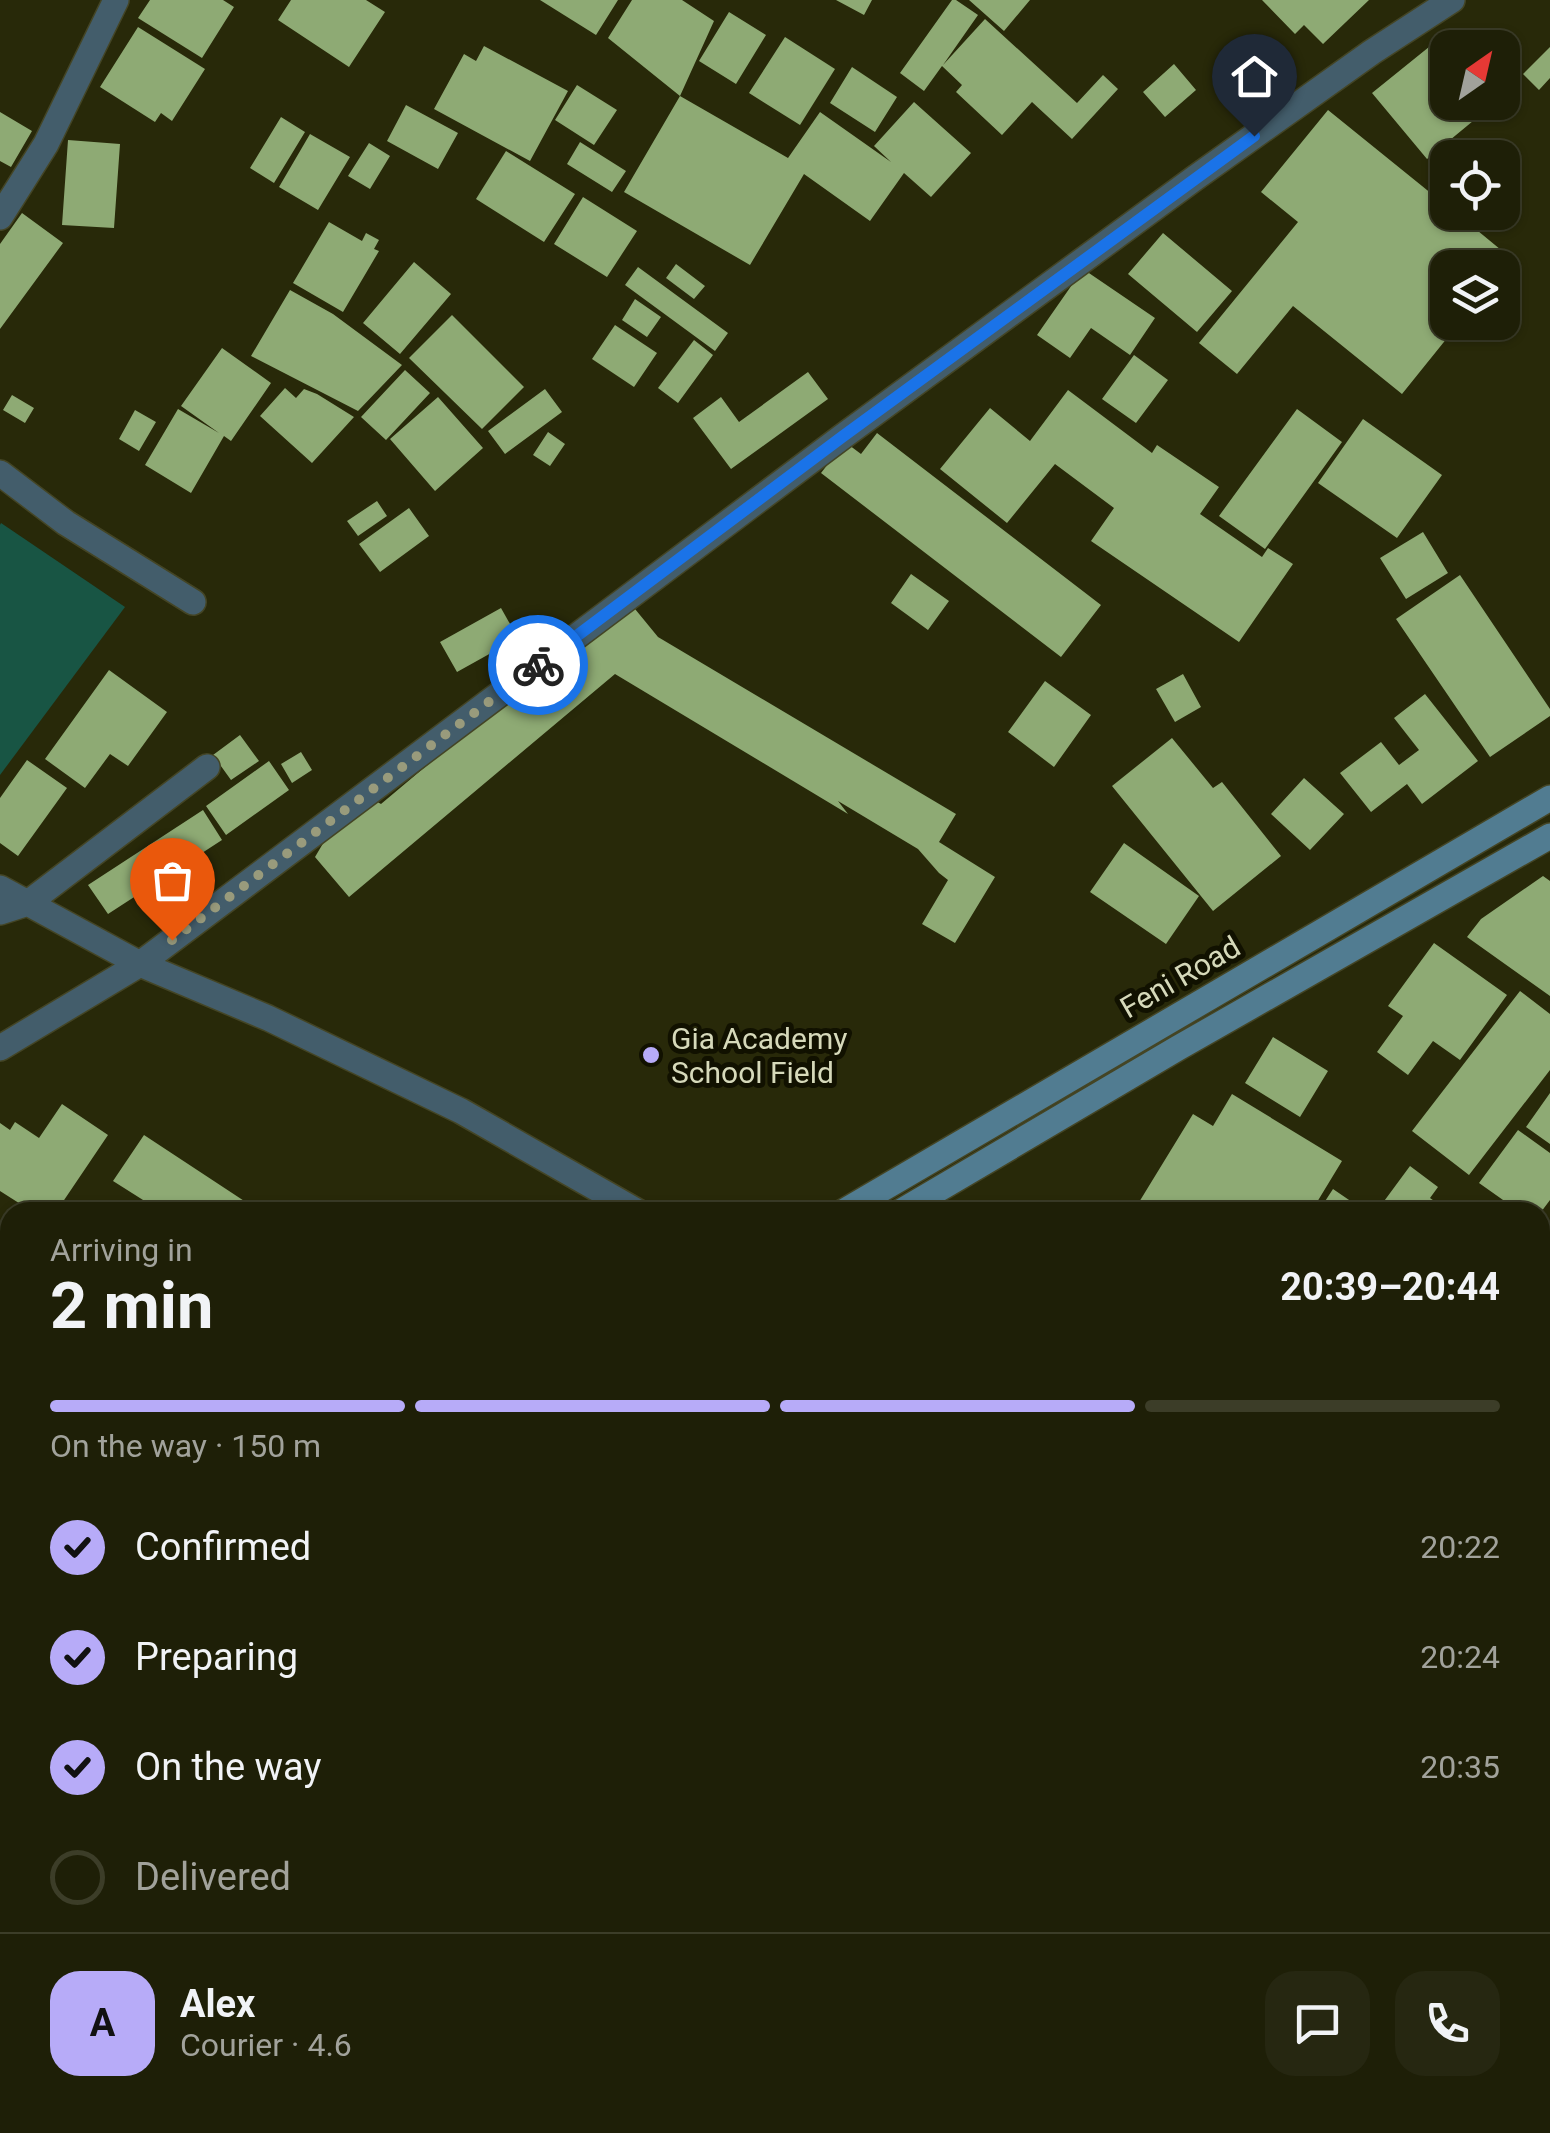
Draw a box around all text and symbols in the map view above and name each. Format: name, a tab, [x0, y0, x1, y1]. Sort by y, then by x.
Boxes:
north arrow	[1430, 30, 1520, 120]
map controls	[1430, 30, 1520, 340]
pin	[1212, 34, 1297, 137]
icon: home	[1227, 49, 1282, 104]
button: locate	[1430, 140, 1520, 230]
button: layers	[1430, 250, 1520, 340]
courier	[488, 615, 588, 715]
icon: bike	[511, 638, 566, 693]
pin	[130, 838, 215, 941]
icon: bag	[145, 853, 200, 908]
street label: Feni Road	[1114, 929, 1246, 1025]
place label: Gia Academy School Field	[671, 1021, 847, 1090]
marker: Gia Academy School Field	[640, 1044, 662, 1066]
text: Arriving in	[50, 1231, 193, 1269]
text: 20:39–20:44	[1280, 1265, 1500, 1309]
text: 2 min	[50, 1268, 213, 1344]
text: On the way · 150 m	[50, 1427, 321, 1465]
icon: check	[50, 1520, 105, 1575]
text: Confirmed	[135, 1525, 311, 1569]
text: 20:22	[1420, 1528, 1500, 1566]
icon: check	[50, 1630, 105, 1685]
text: Preparing	[135, 1635, 298, 1679]
text: 20:24	[1420, 1638, 1500, 1676]
icon: check	[50, 1740, 105, 1795]
text: On the way	[135, 1745, 321, 1789]
text: 20:35	[1420, 1748, 1500, 1786]
text: Delivered	[135, 1855, 291, 1899]
button: chat	[1265, 1971, 1370, 2076]
button: phone	[1395, 1971, 1500, 2076]
text: Alex	[180, 1982, 255, 2026]
text: A	[90, 2001, 115, 2045]
text: Courier · 4.6	[180, 2026, 352, 2064]

